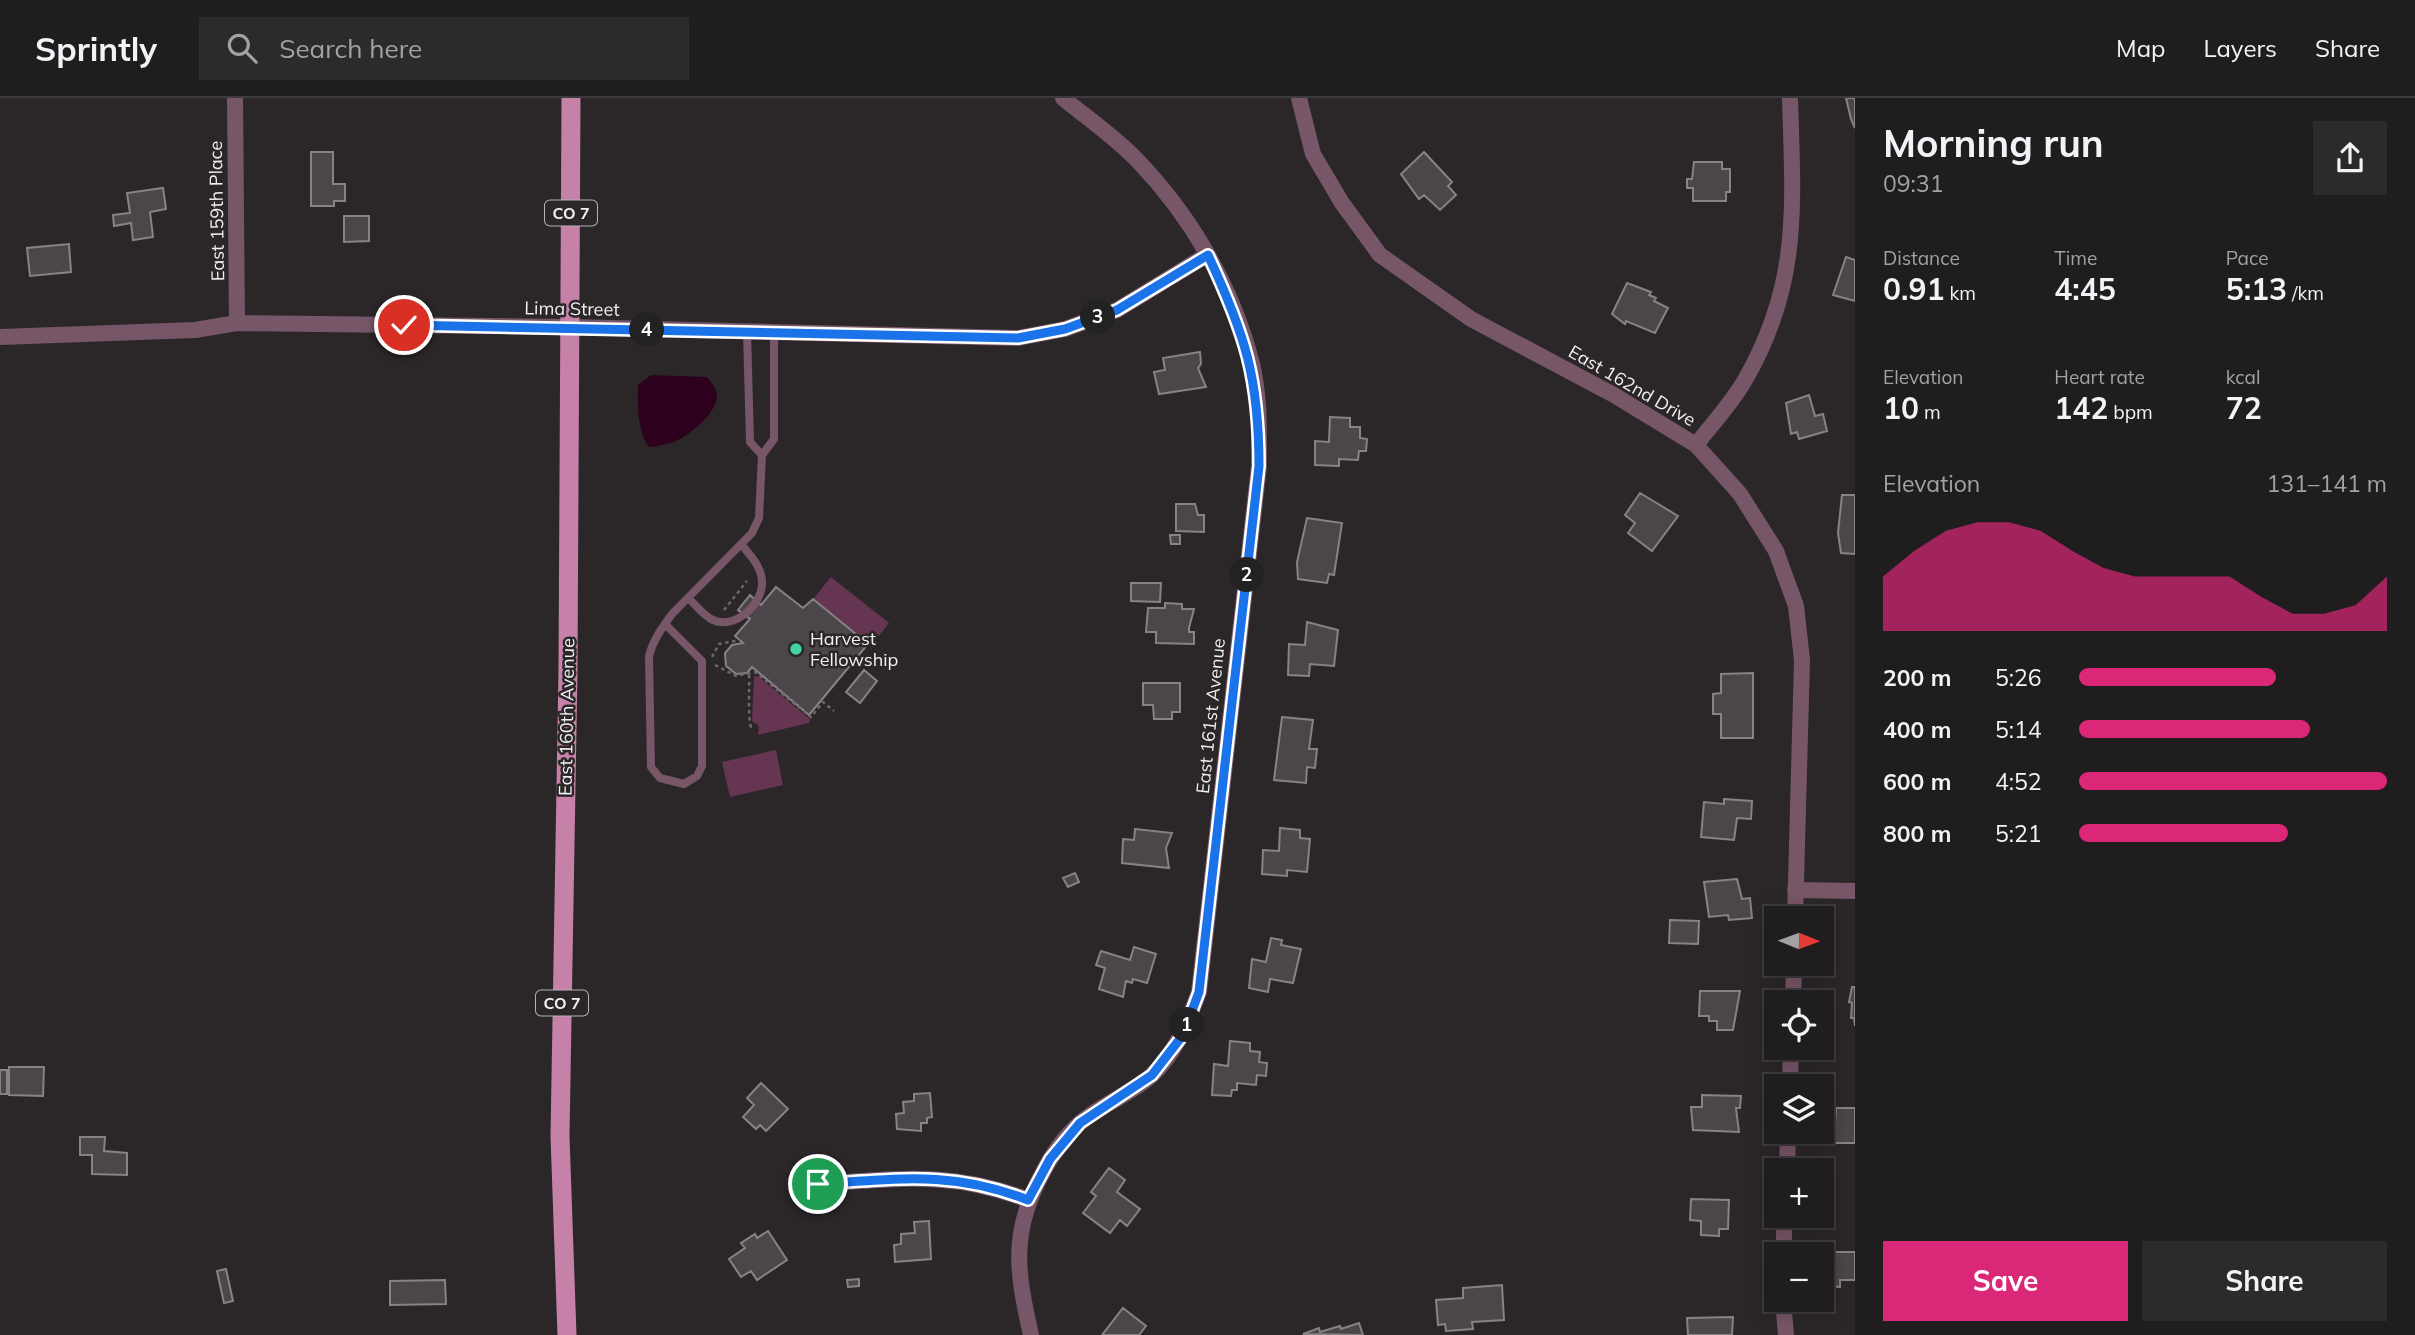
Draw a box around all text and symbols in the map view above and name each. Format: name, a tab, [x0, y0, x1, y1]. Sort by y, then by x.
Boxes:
search box	[199, 17, 689, 80]
text: Sprintly	[35, 28, 157, 69]
icon: search	[223, 29, 261, 67]
text: Search here	[279, 32, 422, 65]
text: Map	[2116, 33, 2165, 63]
text: Layers	[2203, 33, 2277, 63]
text: Share	[2315, 33, 2380, 63]
text: Morning run	[1883, 119, 2104, 167]
button: share	[2313, 121, 2387, 195]
street label: East 159th Place	[204, 141, 229, 281]
text: 09:31	[1883, 169, 1943, 198]
road number: CO 7	[545, 200, 597, 225]
text: Distance	[1883, 246, 1960, 270]
text: Time	[2054, 246, 2097, 270]
text: Pace	[2226, 246, 2269, 270]
text: 0.91	[1883, 270, 1944, 308]
text: 4:45	[2054, 270, 2116, 308]
text: 5:13	[2226, 270, 2287, 308]
text: km	[1944, 281, 1976, 305]
text: /km	[2287, 281, 2324, 305]
pin	[374, 295, 434, 355]
street label: Lima Street	[524, 296, 620, 321]
pin: 3	[1080, 300, 1116, 334]
text: 3	[1092, 304, 1103, 328]
icon: check	[385, 306, 423, 344]
pin: 4	[630, 313, 664, 348]
text: 4	[641, 317, 652, 341]
street label: East 162nd Drive	[1565, 340, 1700, 431]
text: Elevation	[1883, 365, 1963, 389]
text: Heart rate	[2054, 365, 2145, 389]
text: kcal	[2226, 365, 2260, 389]
text: 10	[1883, 389, 1919, 427]
text: 142	[2054, 389, 2108, 427]
text: 72	[2226, 389, 2262, 427]
text: m	[1919, 400, 1941, 424]
text: bpm	[2108, 400, 2153, 424]
text: Elevation	[1883, 469, 1980, 498]
text: 131–141 m	[2266, 469, 2387, 498]
pin: 2	[1230, 558, 1264, 592]
text: 2	[1241, 562, 1252, 586]
place label: Harvest Fellowship	[810, 627, 898, 671]
street label: East 161st Avenue	[1191, 637, 1230, 795]
street label: East 160th Avenue	[554, 638, 579, 796]
marker: Harvest Fellowship	[788, 641, 804, 657]
text: 200 m	[1883, 663, 1951, 692]
text: 5:26	[1995, 663, 2042, 692]
text: 400 m	[1883, 715, 1951, 744]
text: 5:14	[1995, 715, 2042, 744]
text: 600 m	[1883, 767, 1951, 796]
text: 4:52	[1995, 767, 2042, 796]
text: 800 m	[1883, 819, 1951, 848]
text: 5:21	[1995, 819, 2042, 848]
north arrow	[1764, 906, 1834, 976]
map controls	[1764, 906, 1834, 1312]
road number: CO 7	[536, 990, 588, 1015]
button: locate	[1764, 990, 1834, 1060]
pin: 1	[1170, 1007, 1204, 1042]
text: 1	[1181, 1012, 1192, 1036]
button: layers	[1764, 1074, 1834, 1144]
pin	[788, 1154, 848, 1214]
button: +	[1764, 1158, 1834, 1228]
icon: arrive	[799, 1165, 837, 1203]
button: Save	[1883, 1241, 2128, 1321]
button: Share	[2142, 1241, 2387, 1321]
button: −	[1764, 1242, 1834, 1312]

